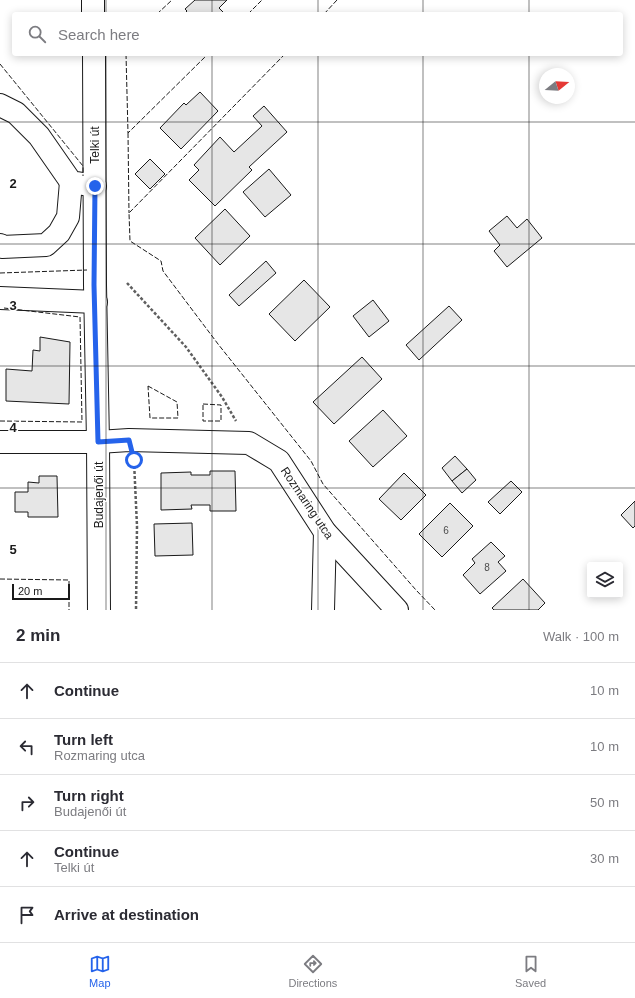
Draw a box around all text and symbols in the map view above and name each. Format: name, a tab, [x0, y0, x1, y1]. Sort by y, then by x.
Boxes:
search box	[12, 12, 623, 56]
icon: search	[26, 23, 48, 45]
text: Search here	[58, 26, 140, 43]
north arrow	[539, 68, 575, 104]
street label: Telki út	[88, 126, 102, 164]
text: 2	[9, 176, 17, 191]
route end	[86, 177, 104, 195]
text: 3	[9, 298, 17, 313]
text: 4	[9, 420, 17, 435]
route start	[125, 451, 143, 469]
street label: Budajenői út	[92, 461, 106, 528]
street label: Rozmaring utca	[278, 464, 336, 542]
house number: 6	[443, 525, 449, 536]
text: 5	[9, 542, 17, 557]
house number: 8	[484, 562, 490, 573]
map controls	[587, 562, 623, 598]
button: layers	[587, 562, 623, 598]
scale bar	[12, 582, 70, 601]
text: 20 m	[18, 585, 42, 597]
text: 2 min	[16, 626, 60, 645]
text: Walk · 100 m	[543, 629, 619, 644]
icon: ahead	[16, 680, 38, 702]
text: Continue	[54, 682, 119, 699]
text: 10 m	[590, 683, 619, 698]
text: Turn left	[54, 731, 113, 748]
icon: left	[16, 736, 38, 758]
text: 10 m	[590, 739, 619, 754]
text: Rozmaring utca	[54, 748, 145, 763]
text: Turn right	[54, 787, 124, 804]
icon: right	[16, 792, 38, 814]
text: 50 m	[590, 795, 619, 810]
text: Budajenői út	[54, 804, 126, 819]
text: Continue	[54, 843, 119, 860]
icon: ahead	[16, 848, 38, 870]
text: 30 m	[590, 851, 619, 866]
text: Telki út	[54, 860, 94, 875]
icon: arrive	[16, 904, 38, 926]
text: Arrive at destination	[54, 906, 199, 923]
tab: Map	[89, 953, 111, 989]
tab: Directions	[288, 953, 337, 989]
tab: Saved	[515, 953, 546, 989]

